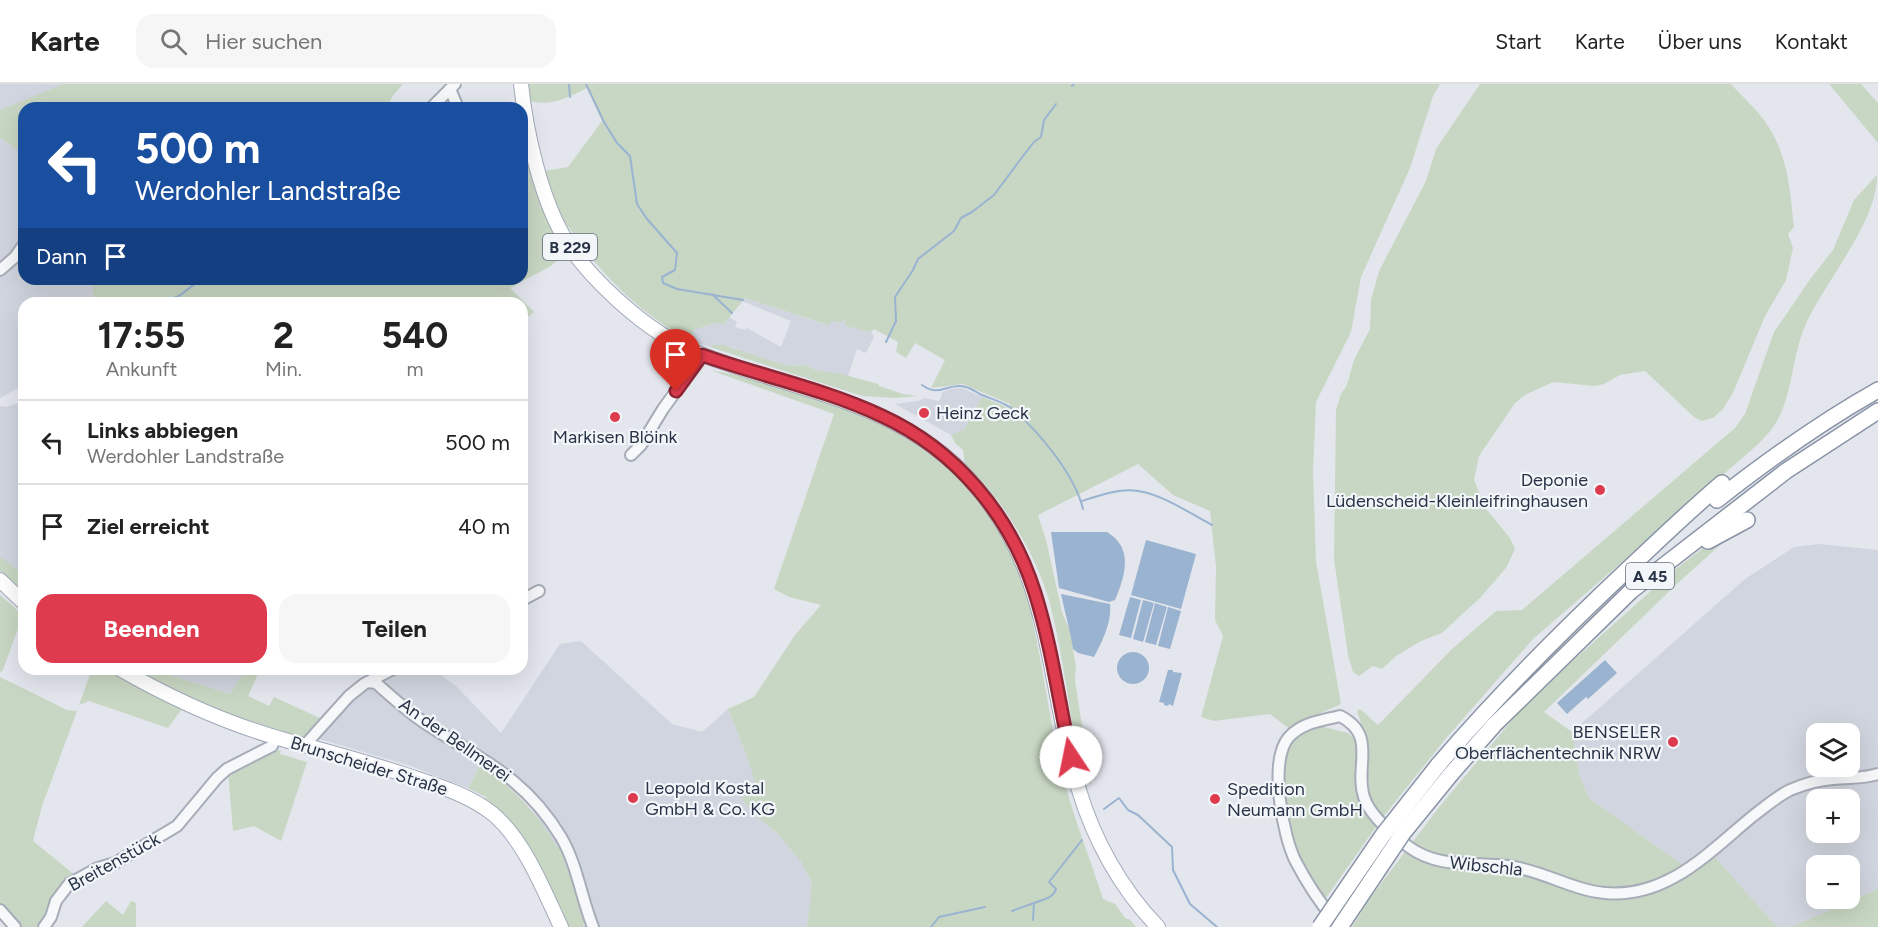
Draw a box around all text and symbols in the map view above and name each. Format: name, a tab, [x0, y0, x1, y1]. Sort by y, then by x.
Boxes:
search box	[136, 14, 556, 68]
text: Karte	[30, 24, 100, 58]
icon: search	[157, 25, 190, 58]
text: Hier suchen	[205, 28, 322, 55]
text: Start	[1495, 29, 1542, 54]
text: Karte	[1575, 29, 1625, 54]
text: Über uns	[1658, 29, 1742, 54]
text: Kontakt	[1775, 29, 1848, 54]
text: 500 m	[135, 123, 260, 174]
icon: left	[36, 126, 114, 204]
text: Werdohler Landstraße	[135, 174, 401, 207]
road number: B 229	[543, 234, 597, 260]
icon: arrive	[99, 240, 132, 273]
text: Dann	[36, 243, 87, 270]
text: 17:55	[98, 314, 185, 357]
text: 2	[273, 314, 294, 357]
text: 540	[381, 314, 448, 357]
pin	[650, 329, 701, 391]
icon: arrive	[659, 338, 692, 371]
text: Ankunft	[106, 357, 177, 381]
text: Min.	[265, 357, 302, 381]
text: m	[406, 357, 423, 381]
place label: Heinz Geck	[936, 402, 1029, 424]
marker: Heinz Geck	[917, 406, 931, 420]
marker: Markisen Blöink	[608, 410, 622, 424]
text: Links abbiegen	[87, 417, 238, 444]
icon: left	[36, 426, 69, 459]
place label: Markisen Blöink	[553, 426, 677, 448]
text: 500 m	[445, 429, 510, 456]
text: Werdohler Landstraße	[87, 444, 284, 468]
place label: Deponie Lüdenscheid-Kleinleifringhausen	[1326, 469, 1588, 512]
marker: Deponie Lüdenscheid-Kleinleifringhausen	[1593, 483, 1607, 497]
icon: arrive	[36, 510, 69, 543]
text: Ziel erreicht	[87, 513, 210, 540]
text: 40 m	[458, 513, 510, 540]
road number: A 45	[1626, 563, 1674, 589]
button: Beenden	[36, 594, 267, 663]
button: Teilen	[279, 594, 510, 663]
street label: An der Bellmerei	[395, 693, 515, 787]
place label: BENSELER Oberflächentechnik NRW	[1455, 721, 1662, 764]
map controls	[1806, 723, 1860, 909]
button: layers	[1806, 723, 1860, 777]
position arrow	[1039, 725, 1103, 789]
street label: Brunscheider Straße	[288, 732, 450, 800]
marker: BENSELER Oberflächentechnik NRW	[1666, 735, 1680, 749]
place label: Leopold Kostal GmbH & Co. KG	[645, 777, 775, 820]
place label: Spedition Neumann GmbH	[1227, 778, 1363, 821]
button: +	[1806, 789, 1860, 843]
marker: Leopold Kostal GmbH & Co. KG	[626, 791, 640, 805]
marker: Spedition Neumann GmbH	[1208, 792, 1222, 806]
street label: Breitenstück	[64, 828, 164, 896]
street label: Wibschla	[1448, 851, 1524, 881]
button: −	[1806, 855, 1860, 909]

